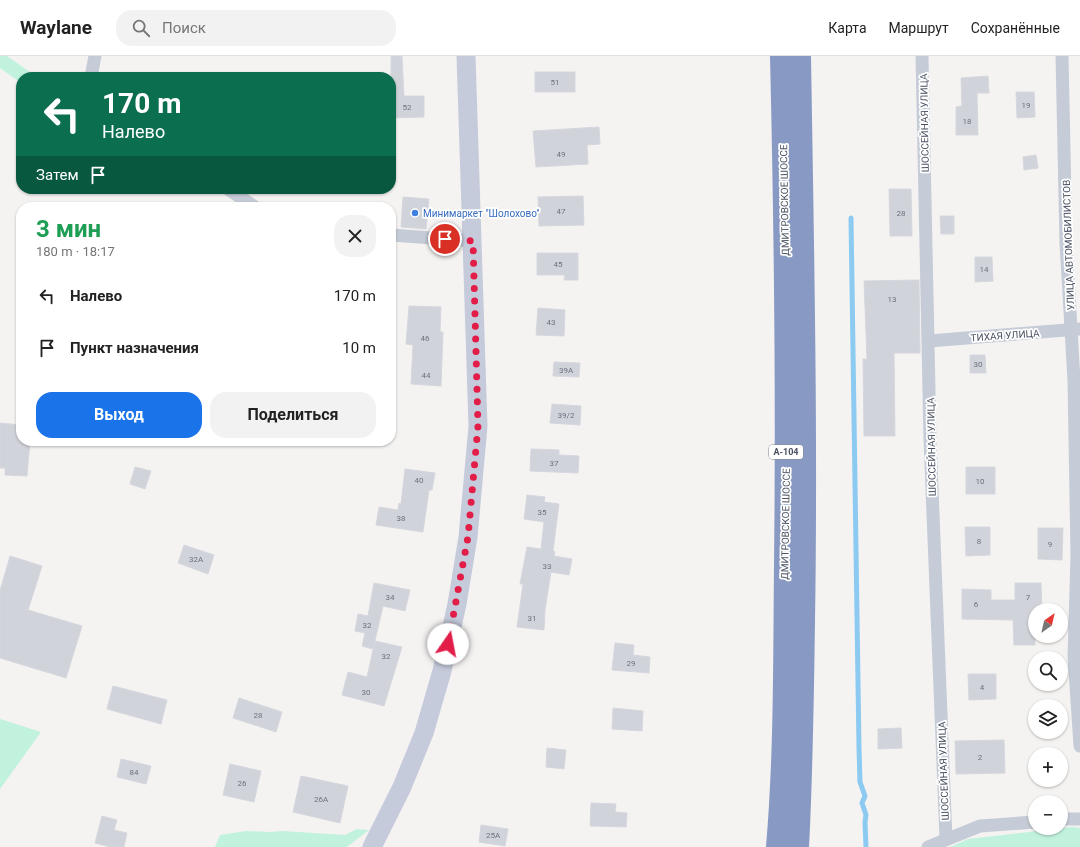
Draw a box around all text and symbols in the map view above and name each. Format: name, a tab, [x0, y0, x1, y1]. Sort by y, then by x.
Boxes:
search box	[116, 10, 396, 46]
text: Waylane	[20, 16, 92, 39]
icon: search	[130, 17, 152, 39]
text: Поиск	[162, 19, 206, 37]
text: Карта	[828, 20, 867, 36]
text: Маршрут	[889, 20, 949, 36]
text: Сохранённые	[971, 20, 1060, 36]
street label: ШОССЕЙНАЯ УЛИЦА	[917, 73, 931, 173]
house number: 51	[551, 78, 560, 87]
text: 170 m	[102, 87, 181, 120]
icon: left	[36, 88, 88, 140]
house number: 19	[1022, 101, 1031, 110]
house number: 52	[403, 103, 412, 112]
house number: 18	[963, 117, 972, 126]
text: Налево	[102, 121, 165, 142]
street label: ДМИТРОВСКОЕ ШОССЕ	[778, 144, 791, 256]
house number: 49	[557, 150, 566, 159]
icon: arrive	[87, 164, 109, 186]
text: Затем	[36, 166, 79, 184]
street label: УЛИЦА АВТОМОБИЛИСТОВ	[1061, 180, 1076, 310]
house number: 47	[557, 207, 566, 216]
marker: Минимаркет "Шолохово"	[410, 208, 420, 218]
place label: Минимаркет "Шолохово"	[423, 208, 540, 219]
house number: 28	[897, 209, 906, 218]
text: 3 мин	[36, 215, 101, 243]
button: close	[334, 215, 376, 257]
pin	[428, 222, 462, 256]
icon: arrive	[434, 228, 456, 250]
text: 180 m · 18:17	[36, 244, 115, 259]
house number: 45	[554, 260, 563, 269]
house number: 14	[980, 265, 989, 274]
icon: left	[36, 285, 58, 307]
text: Налево	[70, 287, 122, 305]
text: 170 m	[334, 287, 376, 305]
house number: 13	[888, 295, 897, 304]
house number: 43	[547, 318, 556, 327]
street label: ТИХАЯ УЛИЦА	[970, 328, 1040, 343]
house number: 46	[421, 334, 430, 343]
icon: arrive	[36, 337, 58, 359]
text: Пункт назначения	[70, 339, 199, 357]
text: 10 m	[342, 339, 376, 357]
house number: 30	[974, 360, 983, 369]
house number: 39А	[559, 366, 574, 375]
house number: 44	[422, 371, 431, 380]
button: Выход	[36, 392, 202, 438]
button: Поделиться	[210, 392, 376, 438]
street label: ШОССЕЙНАЯ УЛИЦА	[924, 397, 938, 497]
house number: 39/2	[558, 411, 575, 420]
road number: А-104	[769, 445, 803, 459]
house number: 37	[550, 459, 559, 468]
street label: ДМИТРОВСКОЕ ШОССЕ	[779, 468, 792, 580]
house number: 40	[415, 476, 424, 485]
house number: 10	[976, 477, 985, 486]
house number: 35	[538, 508, 547, 517]
house number: 38	[397, 514, 406, 523]
house number: 8	[977, 537, 982, 546]
house number: 9	[1048, 540, 1052, 549]
house number: 32А	[189, 555, 204, 564]
house number: 33	[543, 562, 552, 571]
house number: 34	[386, 593, 395, 602]
house number: 7	[1026, 593, 1031, 602]
house number: 6	[974, 600, 979, 609]
north arrow	[1028, 603, 1068, 643]
map controls	[1028, 603, 1068, 835]
house number: 31	[528, 614, 537, 623]
house number: 32	[363, 621, 372, 630]
position arrow	[427, 623, 469, 665]
button: search	[1028, 651, 1068, 691]
house number: 32	[382, 652, 391, 661]
house number: 29	[627, 659, 636, 668]
house number: 4	[980, 683, 985, 692]
house number: 30	[362, 688, 371, 697]
button: layers	[1028, 699, 1068, 739]
house number: 28	[254, 711, 263, 720]
street label: ШОССЕЙНАЯ УЛИЦА	[935, 721, 951, 821]
button: +	[1028, 747, 1068, 787]
house number: 2	[978, 753, 983, 762]
house number: 84	[130, 768, 139, 777]
house number: 26	[238, 779, 247, 788]
house number: 26А	[314, 795, 329, 804]
button: −	[1028, 795, 1068, 835]
house number: 25А	[486, 831, 501, 840]

